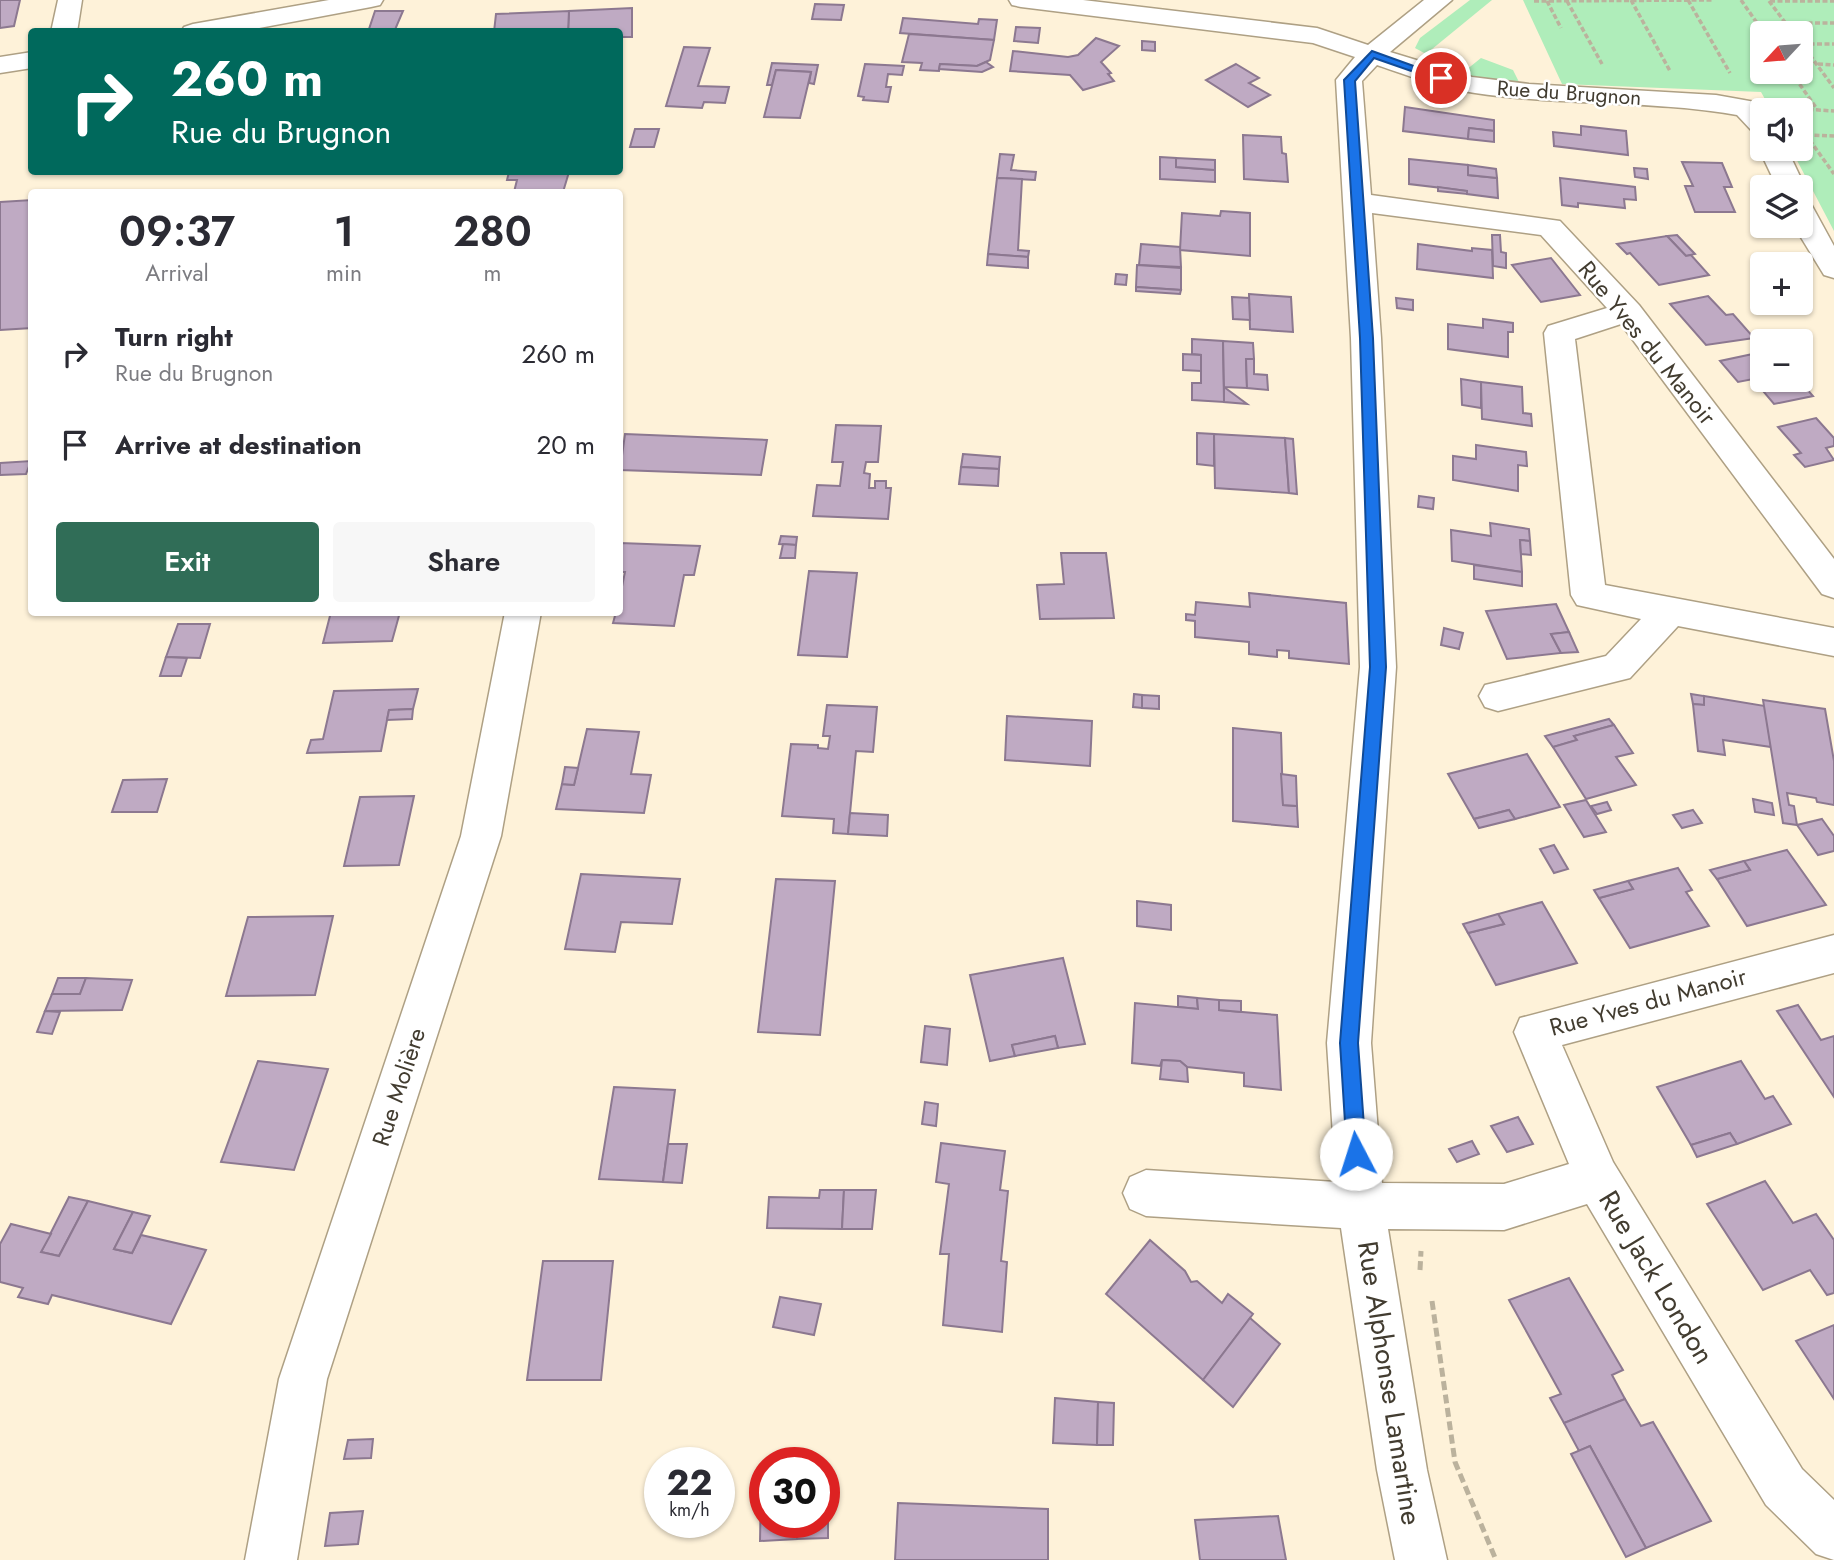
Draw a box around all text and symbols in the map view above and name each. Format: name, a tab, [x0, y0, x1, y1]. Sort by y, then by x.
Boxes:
north arrow	[1750, 21, 1813, 84]
map controls	[1750, 21, 1813, 392]
text: 260 m	[171, 44, 323, 114]
pin	[1411, 48, 1471, 108]
icon: right	[56, 56, 147, 147]
icon: arrive	[1422, 59, 1460, 97]
street label: Rue du Brugnon	[1496, 73, 1642, 113]
button: sound	[1750, 98, 1813, 161]
text: Rue du Brugnon	[171, 109, 391, 155]
button: layers	[1750, 175, 1813, 238]
text: 09:37	[119, 201, 235, 262]
text: 1	[334, 201, 354, 262]
text: 280	[453, 201, 532, 262]
button: +	[1750, 252, 1813, 315]
street label: Rue Yves du Manoir	[1570, 253, 1725, 433]
text: Arrival	[145, 256, 209, 290]
text: min	[326, 256, 362, 290]
text: m	[484, 256, 502, 290]
text: Turn right	[115, 318, 233, 356]
button: −	[1750, 329, 1813, 392]
icon: right	[56, 335, 94, 373]
text: 260 m	[522, 335, 595, 373]
text: Rue du Brugnon	[115, 356, 273, 390]
icon: arrive	[56, 426, 94, 464]
text: Arrive at destination	[115, 426, 362, 464]
text: 20 m	[537, 426, 595, 464]
button: Exit	[56, 522, 319, 602]
button: Share	[333, 522, 595, 602]
street label: Rue Yves du Manoir	[1546, 958, 1751, 1045]
street label: Rue Molière	[363, 1023, 434, 1151]
position arrow	[1319, 1117, 1393, 1191]
street label: Rue Jack London	[1589, 1183, 1725, 1372]
street label: Rue Alphonse Lamartine	[1347, 1238, 1432, 1528]
speed limit sign: 30	[749, 1447, 840, 1538]
text: 22	[667, 1458, 712, 1508]
text: km/h	[669, 1497, 710, 1523]

